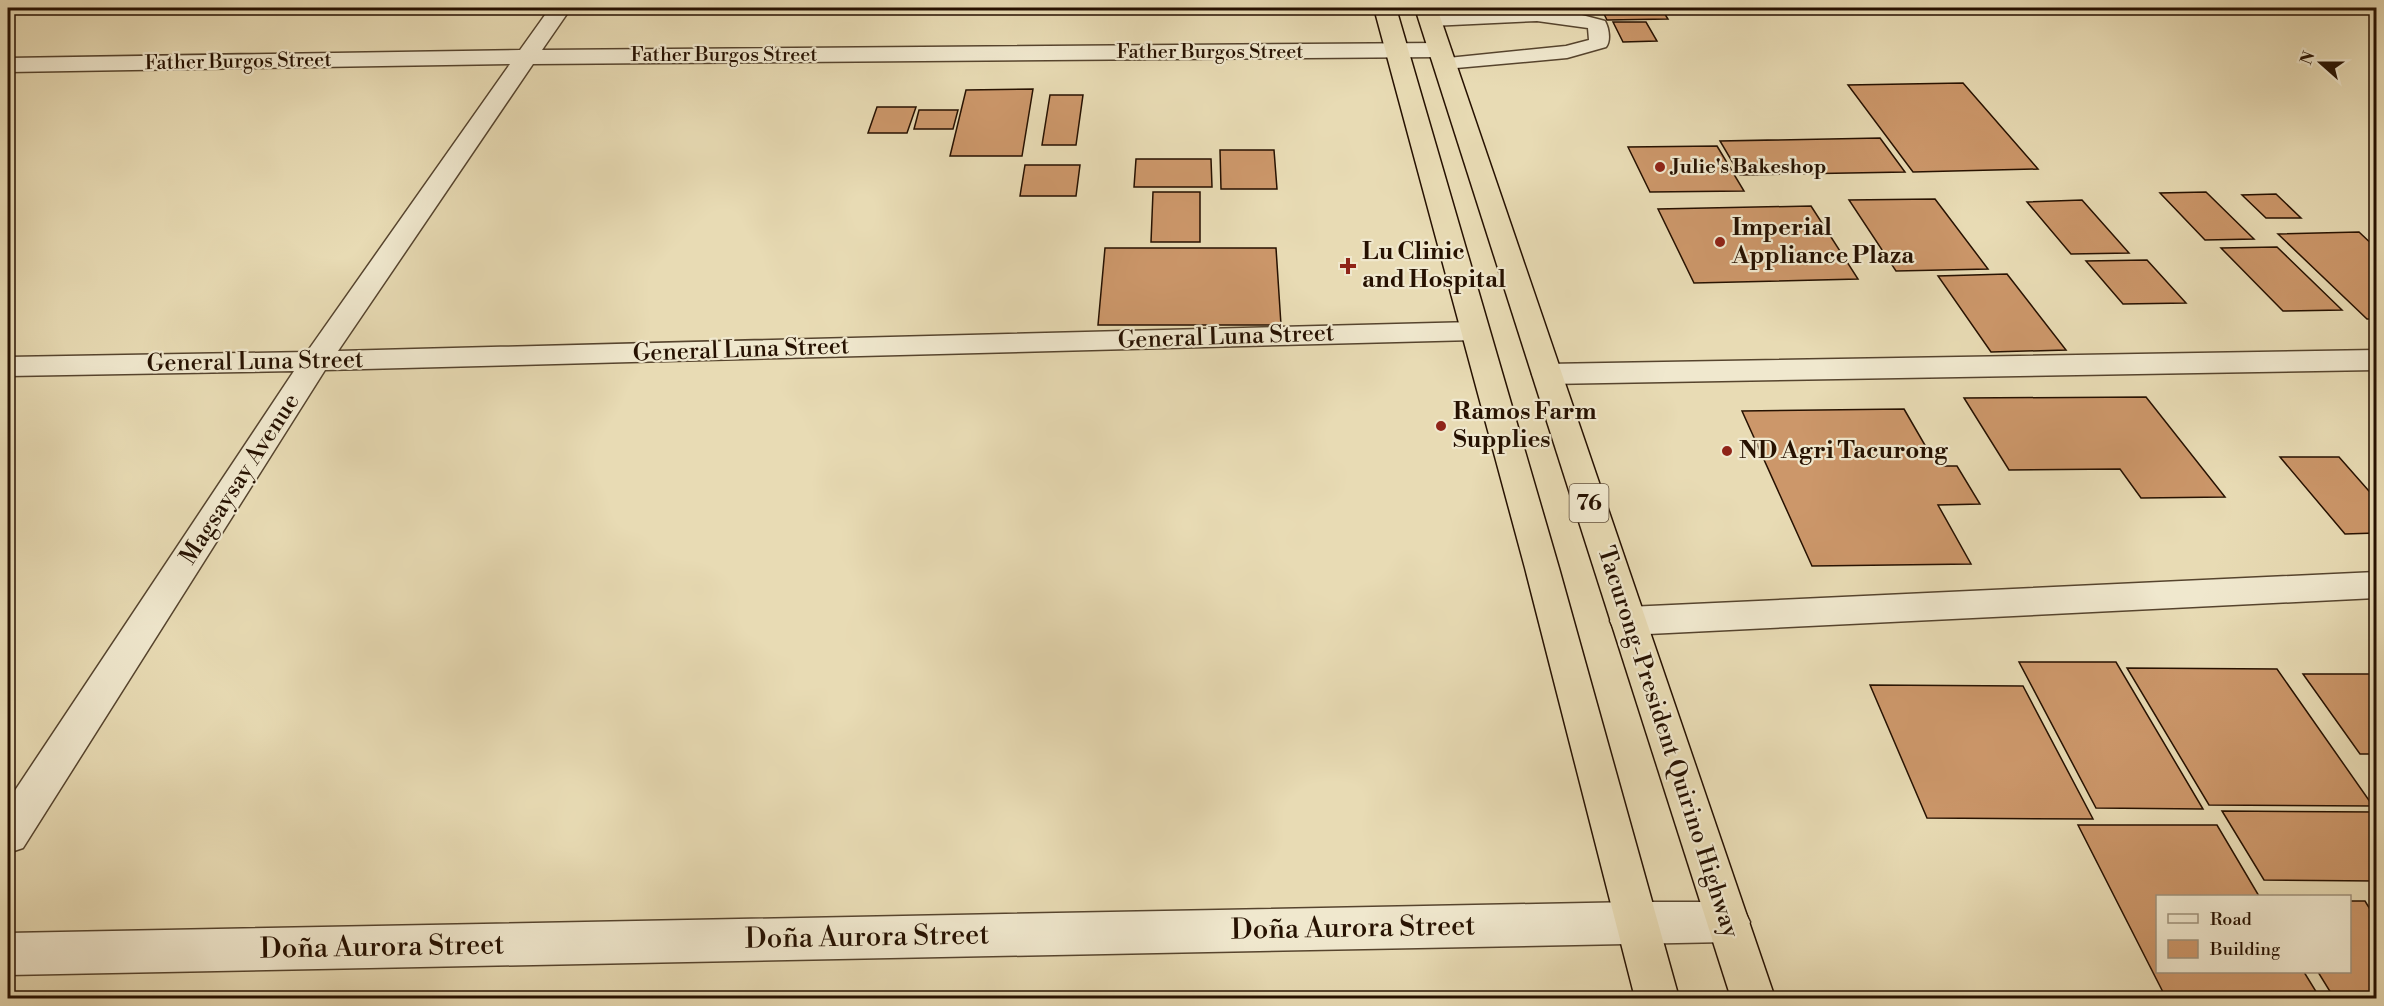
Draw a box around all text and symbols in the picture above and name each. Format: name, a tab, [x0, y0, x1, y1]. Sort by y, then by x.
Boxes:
north arrow	[2291, 33, 2351, 93]
street label: Father Burgos Street	[1117, 40, 1303, 65]
street label: Father Burgos Street	[631, 43, 817, 68]
street label: Father Burgos Street	[144, 48, 332, 76]
text: N	[2296, 48, 2320, 67]
place label: Julie's Bakeshop	[1669, 155, 1826, 180]
marker: Julie's Bakeshop	[1653, 160, 1667, 174]
place label: Imperial Appliance Plaza	[1731, 213, 1915, 271]
marker: Imperial Appliance Plaza	[1713, 235, 1727, 249]
place label: Lu Clinic and Hospital	[1362, 237, 1506, 295]
marker: Lu Clinic and Hospital	[1339, 257, 1357, 275]
street label: General Luna Street	[1117, 318, 1335, 356]
street label: General Luna Street	[632, 331, 850, 369]
street label: General Luna Street	[146, 345, 364, 379]
street label: Magsaysay Avenue	[173, 388, 307, 570]
place label: Ramos Farm Supplies	[1453, 397, 1597, 455]
marker: Ramos Farm Supplies	[1434, 419, 1448, 433]
place label: ND Agri Tacurong	[1739, 436, 1949, 466]
marker: ND Agri Tacurong	[1720, 444, 1734, 458]
road number: 76	[1570, 484, 1608, 522]
street label: Tacurong-President Quirino Highway	[1590, 543, 1746, 942]
legend	[2156, 895, 2351, 973]
street label: Doña Aurora Street	[1230, 908, 1476, 948]
text: Road	[2210, 908, 2253, 931]
street label: Doña Aurora Street	[744, 917, 990, 957]
street label: Doña Aurora Street	[259, 927, 505, 967]
text: Building	[2209, 938, 2281, 961]

